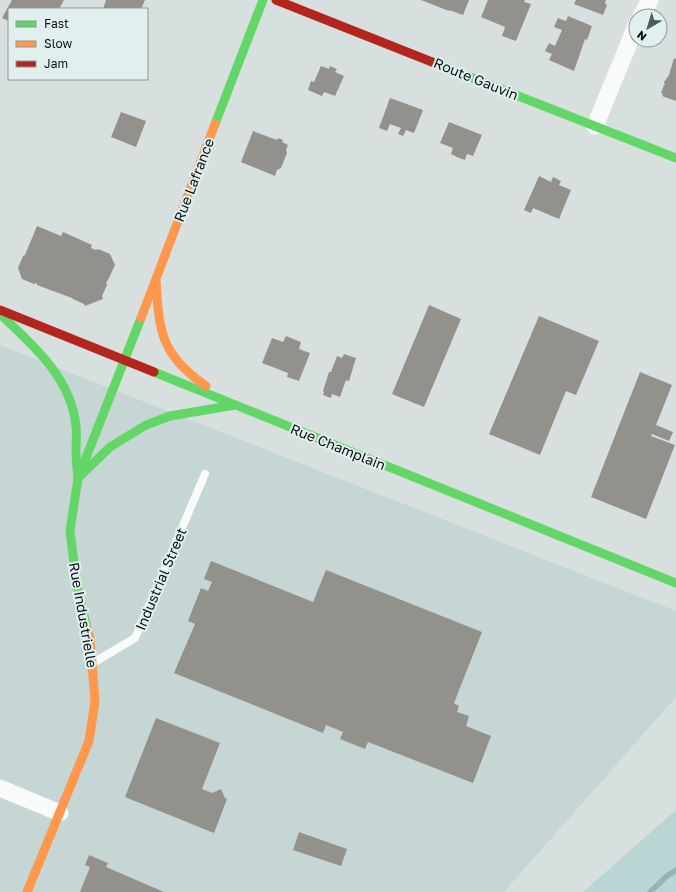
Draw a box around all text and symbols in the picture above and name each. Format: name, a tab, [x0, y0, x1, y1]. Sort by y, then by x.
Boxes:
legend	[8, 8, 148, 80]
north arrow	[628, 8, 668, 48]
text: Fast	[44, 16, 69, 31]
text: N	[634, 29, 649, 44]
text: Slow	[44, 36, 72, 51]
street label: Route Gauvin	[431, 54, 521, 103]
text: Jam	[44, 56, 68, 71]
street label: Rue Lafrance	[170, 136, 217, 224]
street label: Rue Champlain	[288, 420, 388, 473]
street label: Industrial Street	[131, 525, 190, 633]
street label: Rue Industrielle	[66, 561, 101, 669]

